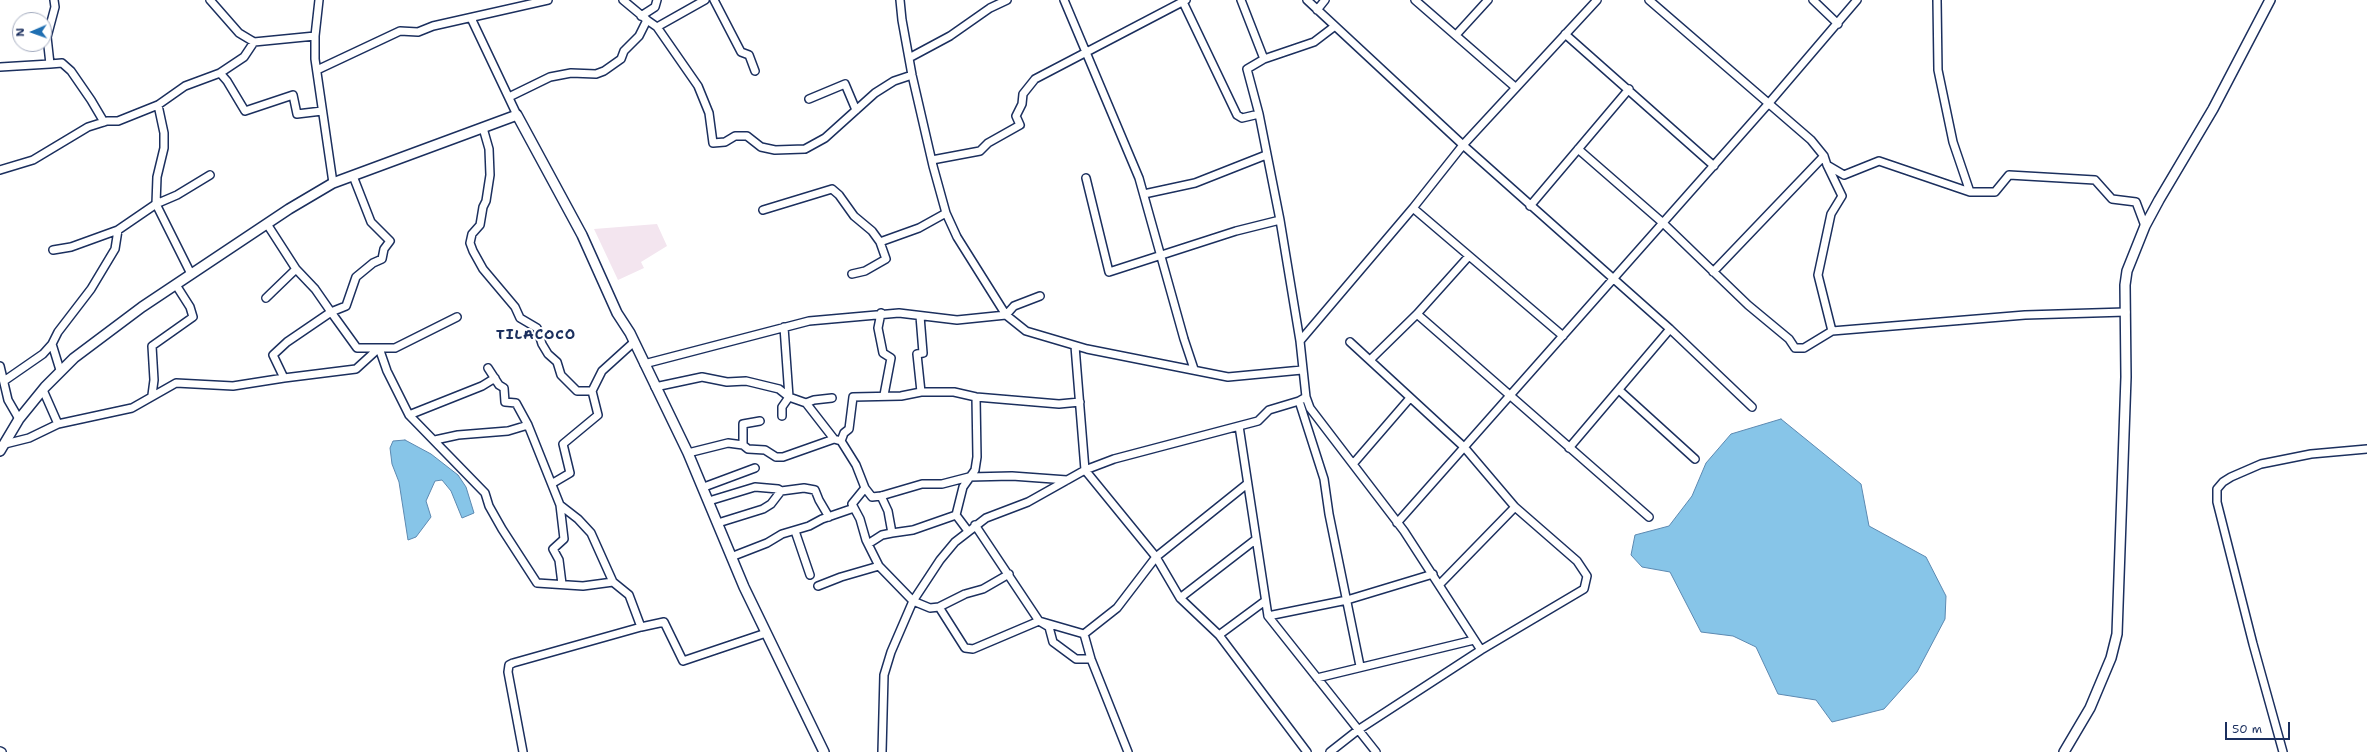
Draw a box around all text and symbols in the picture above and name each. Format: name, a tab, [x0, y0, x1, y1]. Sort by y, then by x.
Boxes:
north arrow	[12, 12, 52, 52]
text: N	[13, 28, 28, 37]
district label: TILACOCO	[496, 327, 576, 343]
scale bar	[2227, 714, 2292, 740]
text: 50 m	[2232, 721, 2262, 737]

